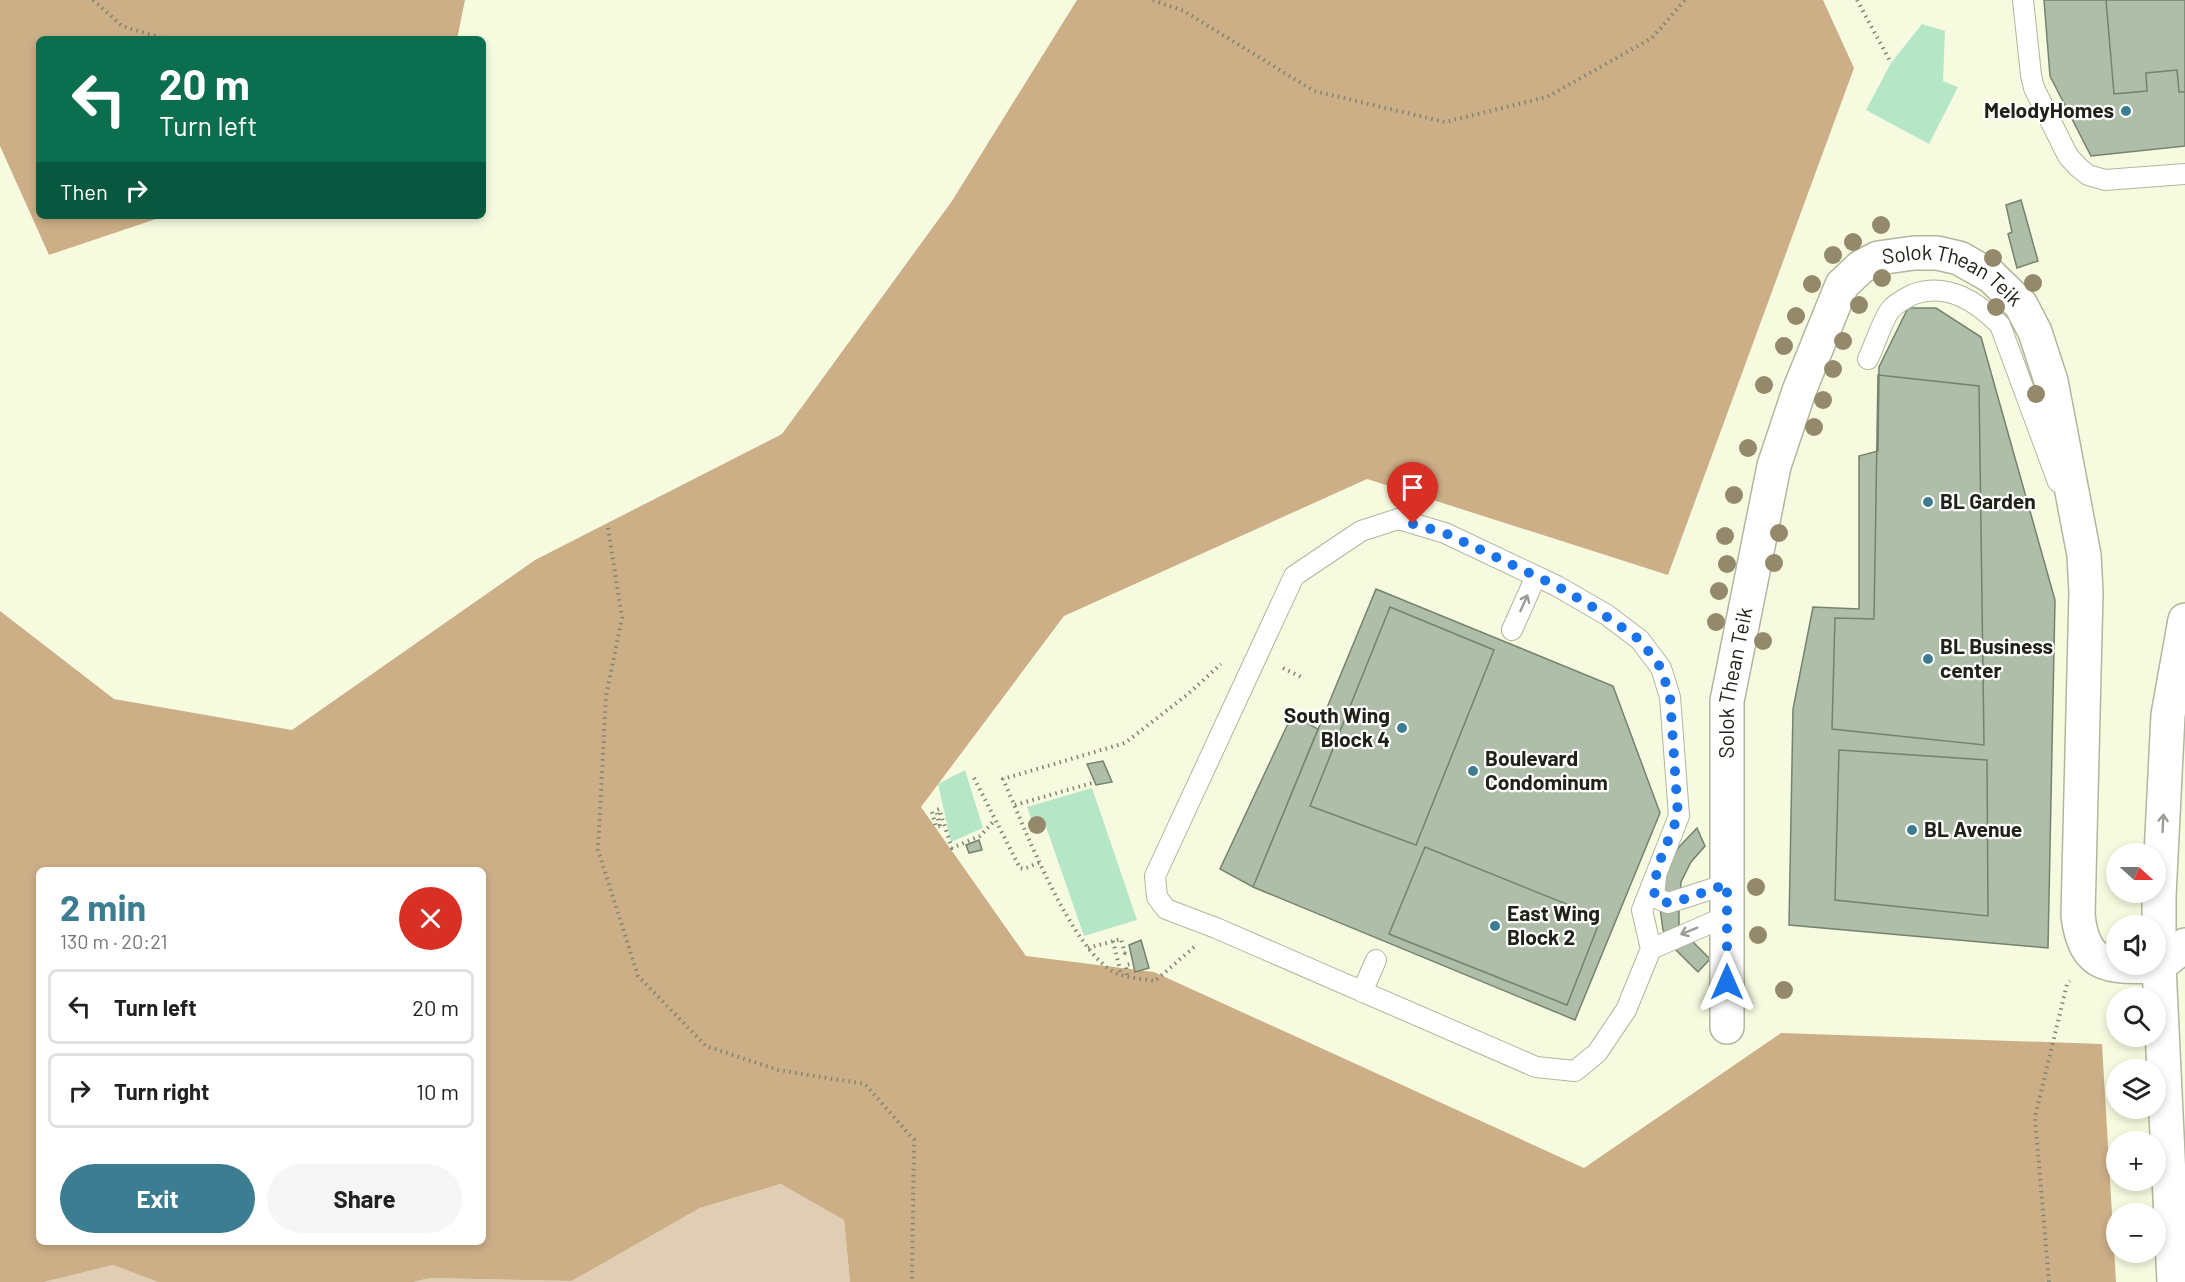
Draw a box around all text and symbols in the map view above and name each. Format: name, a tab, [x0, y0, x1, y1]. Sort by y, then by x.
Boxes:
text: 20 m	[159, 58, 250, 108]
icon: left	[60, 60, 138, 138]
place label: MelodyHomes	[1984, 97, 2114, 122]
marker: MelodyHomes	[2119, 104, 2133, 118]
text: Turn left	[159, 109, 257, 141]
icon: right	[120, 174, 153, 207]
text: Then	[60, 178, 108, 204]
street label: Solok Thean Teik	[1880, 239, 2028, 311]
pin	[1387, 462, 1438, 524]
icon: arrive	[1396, 471, 1429, 504]
place label: BL Garden	[1940, 488, 2036, 513]
marker: BL Garden	[1921, 495, 1935, 509]
one-way arrow	[1519, 595, 1530, 613]
street label: Solok Thean Teik	[1713, 605, 1756, 758]
place label: BL Business center	[1940, 633, 2053, 682]
marker: BL Business center	[1921, 652, 1935, 666]
place label: South Wing Block 4	[1284, 702, 1390, 751]
marker: South Wing Block 4	[1395, 721, 1409, 735]
place label: Boulevard Condominum	[1485, 745, 1608, 794]
marker: Boulevard Condominum	[1466, 764, 1480, 778]
one-way arrow	[2157, 814, 2168, 834]
place label: BL Avenue	[1924, 816, 2022, 841]
marker: BL Avenue	[1905, 823, 1919, 837]
north arrow	[2106, 843, 2166, 903]
map controls	[2106, 843, 2166, 1263]
text: 2 min	[60, 885, 146, 928]
button: close	[399, 887, 462, 950]
place label: East Wing Block 2	[1507, 900, 1600, 949]
button: sound	[2106, 915, 2166, 975]
marker: East Wing Block 2	[1488, 919, 1502, 933]
one-way arrow	[1680, 926, 1698, 937]
text: 130 m · 20:21	[60, 929, 168, 953]
position arrow	[1695, 950, 1759, 1014]
button: search	[2106, 987, 2166, 1047]
icon: left	[63, 990, 96, 1023]
text: Turn left	[114, 994, 197, 1020]
text: 20 m	[412, 994, 459, 1020]
button: layers	[2106, 1059, 2166, 1119]
icon: right	[63, 1074, 96, 1107]
text: Turn right	[114, 1078, 209, 1104]
text: 10 m	[416, 1078, 459, 1104]
button: +	[2106, 1131, 2166, 1191]
button: Exit	[60, 1164, 255, 1233]
button: Share	[267, 1164, 462, 1233]
button: −	[2106, 1203, 2166, 1263]

